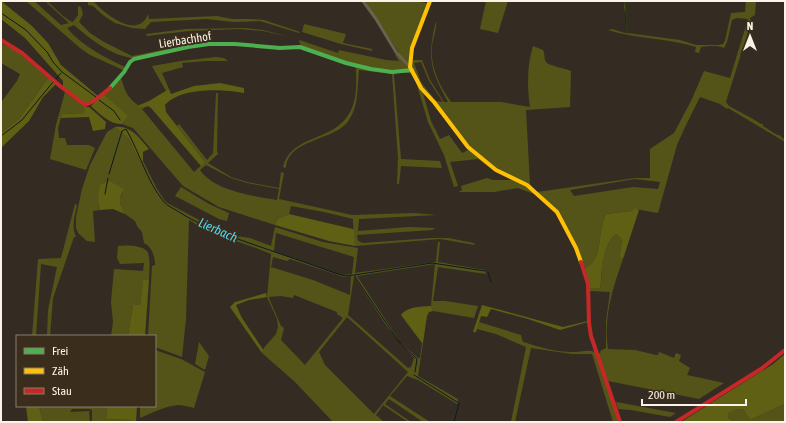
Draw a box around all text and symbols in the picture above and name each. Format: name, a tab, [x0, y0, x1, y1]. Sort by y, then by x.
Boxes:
north arrow	[730, 16, 770, 56]
text: N	[747, 20, 753, 32]
street label: Lierbachhof	[158, 29, 213, 51]
water label: Lierbach	[196, 215, 240, 245]
legend	[16, 335, 156, 407]
text: Frei	[52, 344, 68, 358]
text: Zäh	[52, 364, 69, 378]
scale bar	[642, 381, 746, 407]
text: Stau	[52, 384, 72, 398]
text: 200 m	[648, 388, 675, 402]

